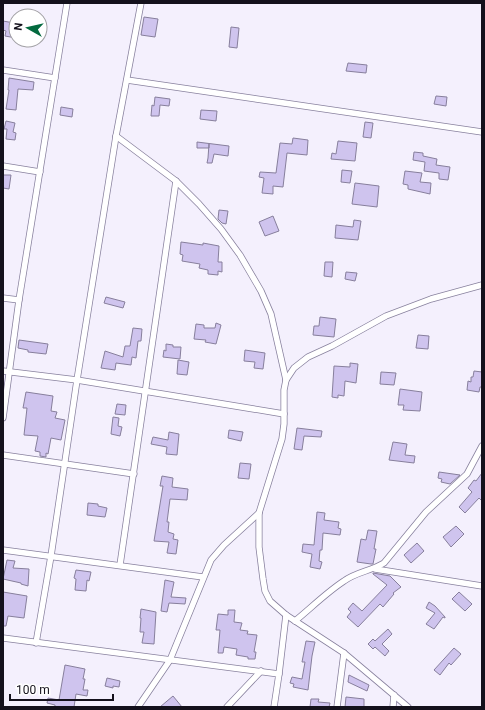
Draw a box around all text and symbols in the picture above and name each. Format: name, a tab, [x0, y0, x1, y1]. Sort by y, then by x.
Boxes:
north arrow	[8, 8, 48, 48]
text: N	[12, 22, 26, 31]
scale bar	[10, 676, 113, 702]
text: 100 m	[16, 683, 50, 697]

